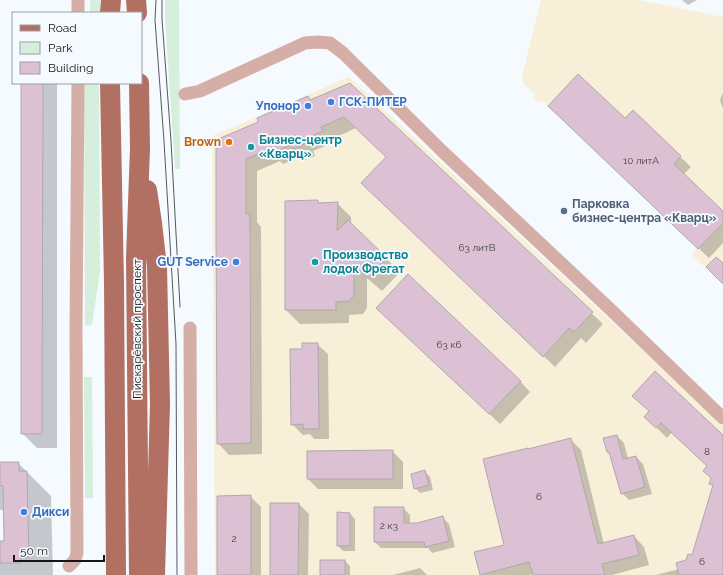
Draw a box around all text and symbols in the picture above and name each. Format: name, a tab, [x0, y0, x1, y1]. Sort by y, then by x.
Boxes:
legend	[12, 12, 142, 84]
text: Road	[48, 21, 77, 35]
text: Park	[48, 41, 73, 55]
text: Building	[48, 61, 94, 75]
place label: ГСК-ПИТЕР	[339, 95, 407, 109]
marker: ГСК-ПИТЕР	[326, 97, 336, 107]
place label: Упонор	[255, 99, 300, 113]
marker: Упонор	[303, 101, 313, 111]
place label: Бизнес-центр «Кварц»	[259, 133, 342, 161]
place label: Brown	[184, 135, 221, 149]
marker: Brown	[224, 137, 234, 147]
marker: Бизнес-центр «Кварц»	[246, 142, 256, 152]
house number: 10 литА	[623, 155, 659, 166]
place label: Парковка бизнес-центра «Кварц»	[572, 197, 717, 225]
marker: Парковка бизнес-центра «Кварц»	[559, 206, 569, 216]
house number: 63 литВ	[459, 242, 496, 253]
place label: Производство лодок Фрегат	[323, 248, 408, 276]
place label: GUT Service	[158, 255, 228, 269]
marker: GUT Service	[231, 257, 241, 267]
marker: Производство лодок Фрегат	[310, 257, 320, 267]
street label: Пискарёвский проспект	[130, 259, 144, 399]
house number: 63 к6	[436, 339, 462, 350]
house number: 8	[704, 446, 710, 457]
house number: 6	[536, 491, 542, 502]
place label: Дикси	[32, 505, 69, 519]
marker: Дикси	[19, 507, 29, 517]
house number: 2 к3	[380, 520, 398, 531]
house number: 2	[231, 533, 237, 544]
scale bar	[14, 537, 104, 563]
text: 50 m	[20, 544, 48, 558]
house number: 6	[699, 556, 705, 567]

